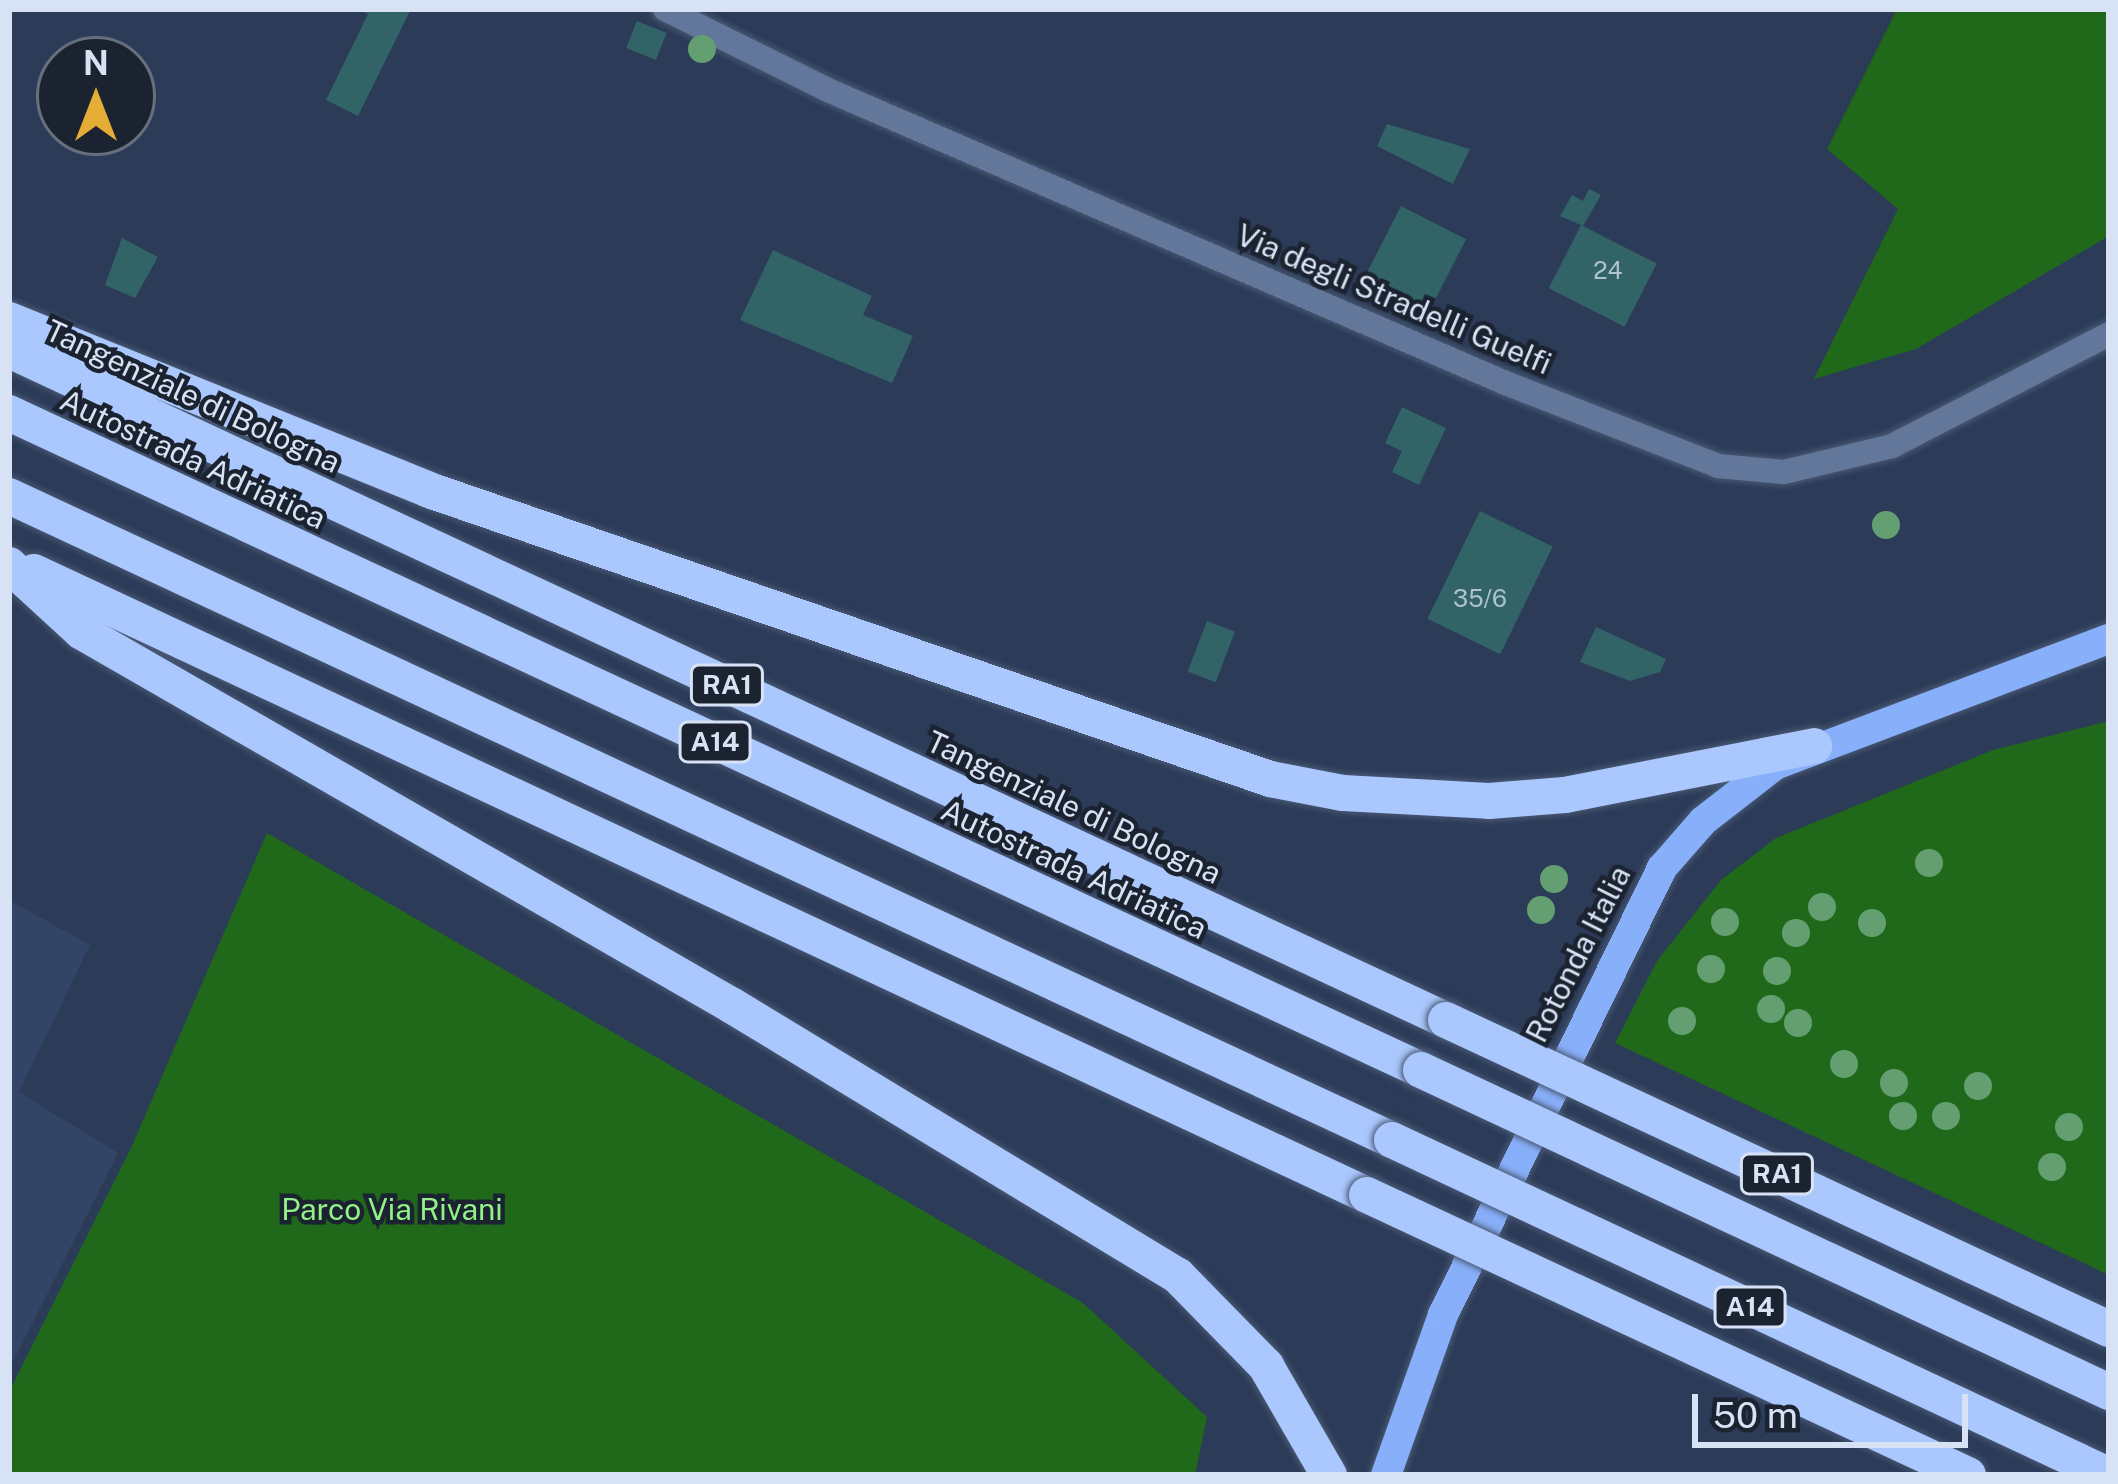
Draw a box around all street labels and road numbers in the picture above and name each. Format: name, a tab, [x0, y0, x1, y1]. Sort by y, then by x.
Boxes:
street label: Via degli Stradelli Guelfi	[1231, 216, 1557, 382]
street label: Tangenziale di Bologna	[40, 312, 346, 480]
street label: Autostrada Adriatica	[55, 382, 331, 536]
road number: RA1	[688, 664, 766, 706]
road number: A14	[676, 721, 754, 763]
street label: Tangenziale di Bologna	[921, 723, 1227, 891]
street label: Autostrada Adriatica	[936, 792, 1212, 946]
street label: Rotonda Italia	[1518, 860, 1638, 1048]
road number: RA1	[1738, 1153, 1816, 1195]
road number: A14	[1711, 1286, 1789, 1328]

